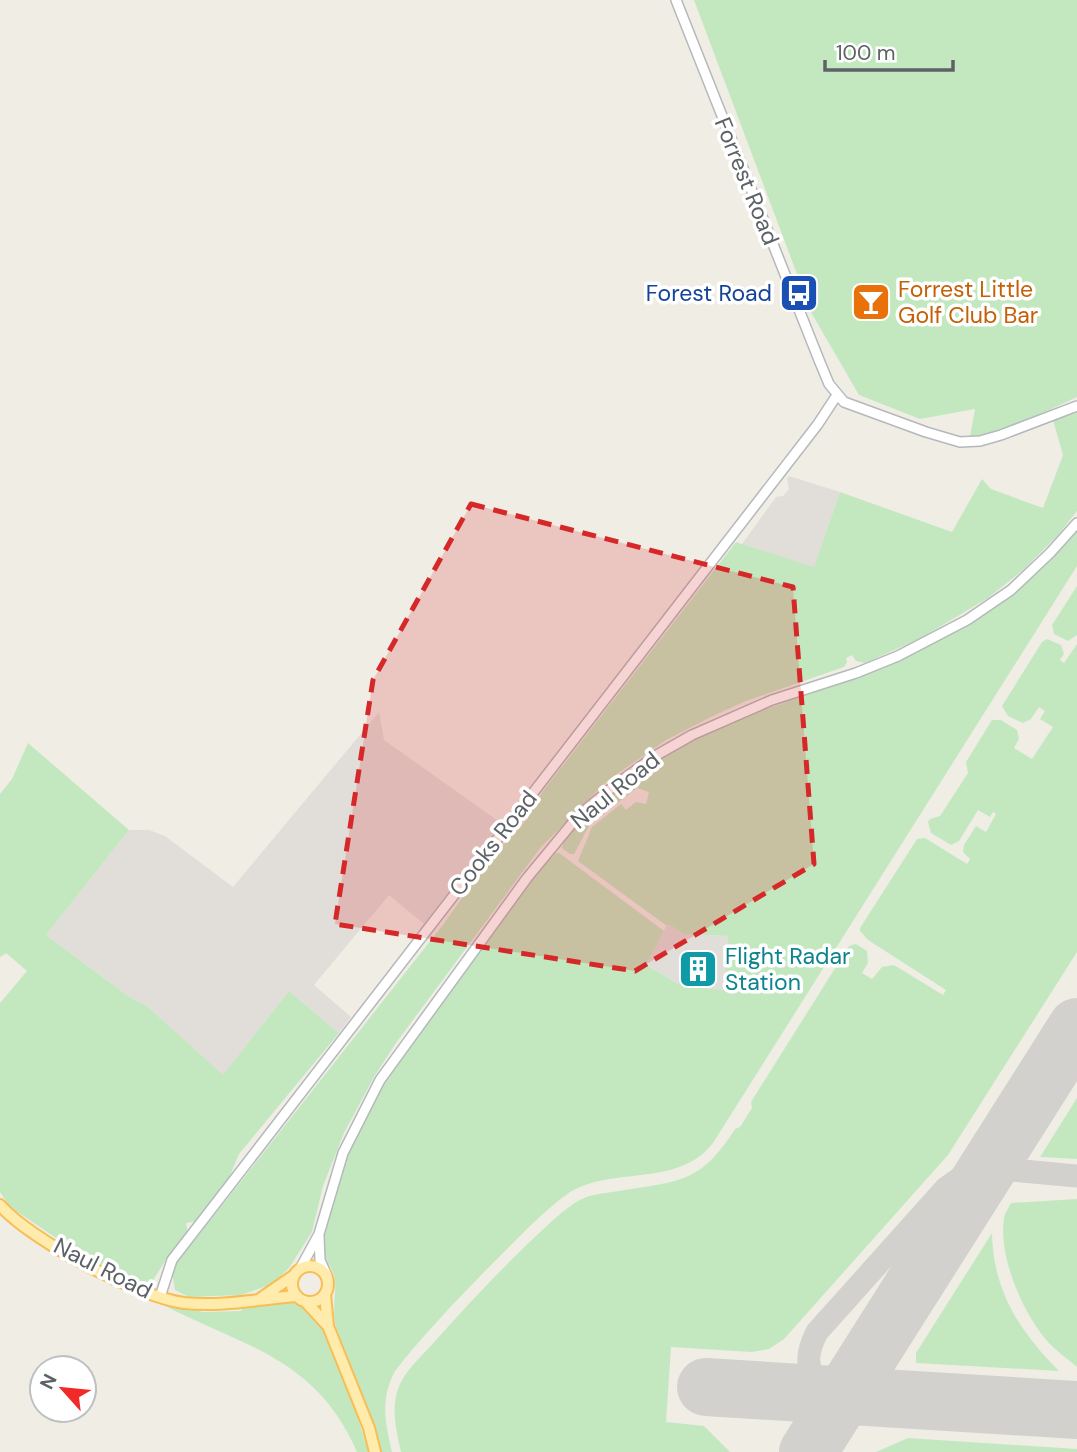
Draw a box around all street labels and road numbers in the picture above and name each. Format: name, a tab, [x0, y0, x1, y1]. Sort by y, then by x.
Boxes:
street label: Forrest Road	[708, 113, 786, 249]
street label: Naul Road	[564, 745, 666, 835]
street label: Cooks Road	[442, 784, 544, 902]
street label: Naul Road	[49, 1230, 157, 1306]

